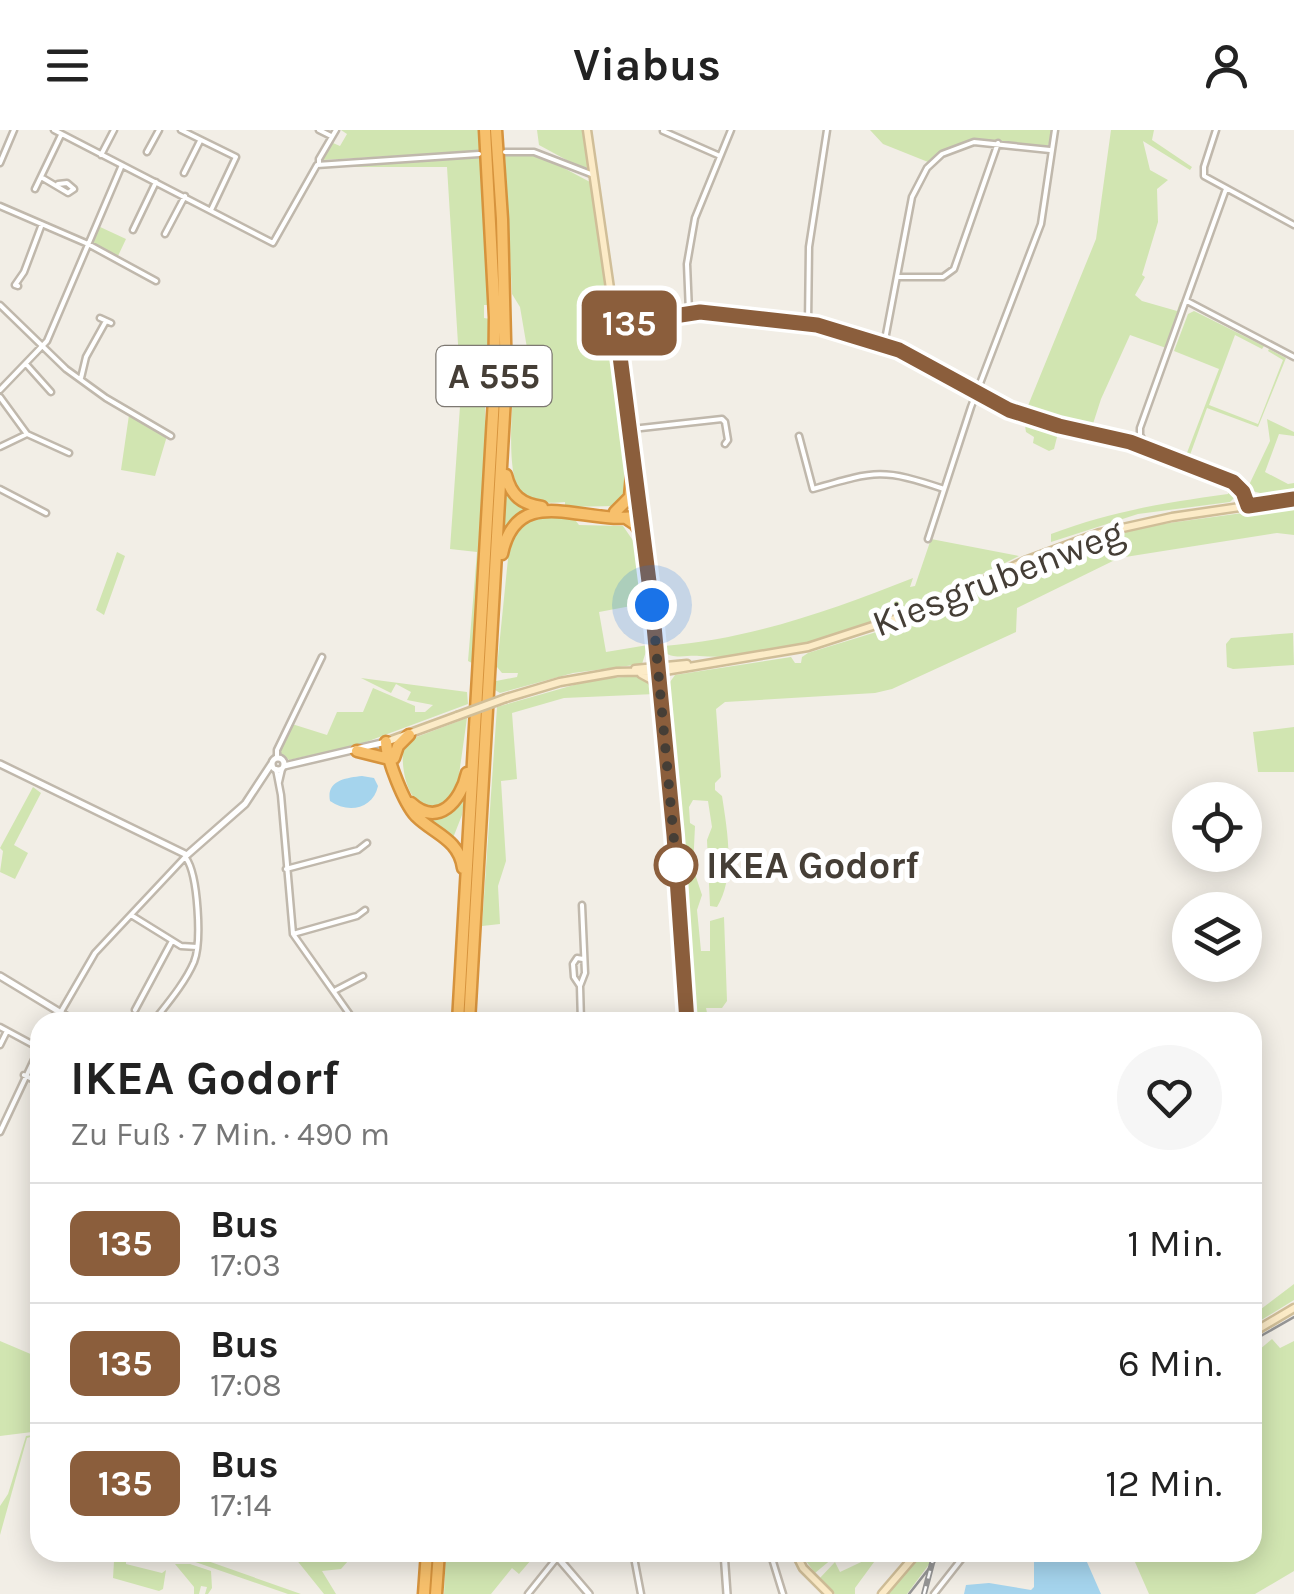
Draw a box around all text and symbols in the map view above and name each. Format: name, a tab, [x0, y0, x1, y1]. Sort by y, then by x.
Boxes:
icon: menu	[40, 38, 95, 93]
icon: person	[1199, 38, 1254, 93]
text: Viabus	[573, 39, 721, 91]
line badge: 135	[572, 290, 686, 356]
text: 135	[602, 303, 656, 344]
road number: A 555	[436, 346, 552, 406]
street label: Kiesgrubenweg	[866, 509, 1130, 647]
your location	[627, 580, 677, 630]
map controls	[1172, 782, 1262, 982]
button: locate	[1172, 782, 1262, 872]
place label: IKEA Godorf	[706, 843, 920, 888]
marker: IKEA Godorf	[655, 844, 697, 886]
button: layers	[1172, 892, 1262, 982]
button: heart	[1117, 1045, 1222, 1150]
text: IKEA Godorf	[70, 1050, 339, 1106]
text: Zu Fuß · 7 Min. · 490 m	[70, 1116, 390, 1153]
text: Bus	[210, 1202, 279, 1247]
text: 1 Min.	[1127, 1221, 1222, 1266]
text: 135	[98, 1223, 152, 1264]
text: 17:03	[210, 1247, 281, 1284]
text: Bus	[210, 1322, 279, 1367]
text: 6 Min.	[1118, 1341, 1222, 1386]
text: 135	[98, 1343, 152, 1384]
text: 17:08	[210, 1367, 282, 1404]
text: Bus	[210, 1442, 279, 1487]
text: 12 Min.	[1105, 1461, 1222, 1506]
text: 135	[98, 1463, 152, 1504]
text: 17:14	[210, 1487, 271, 1524]

